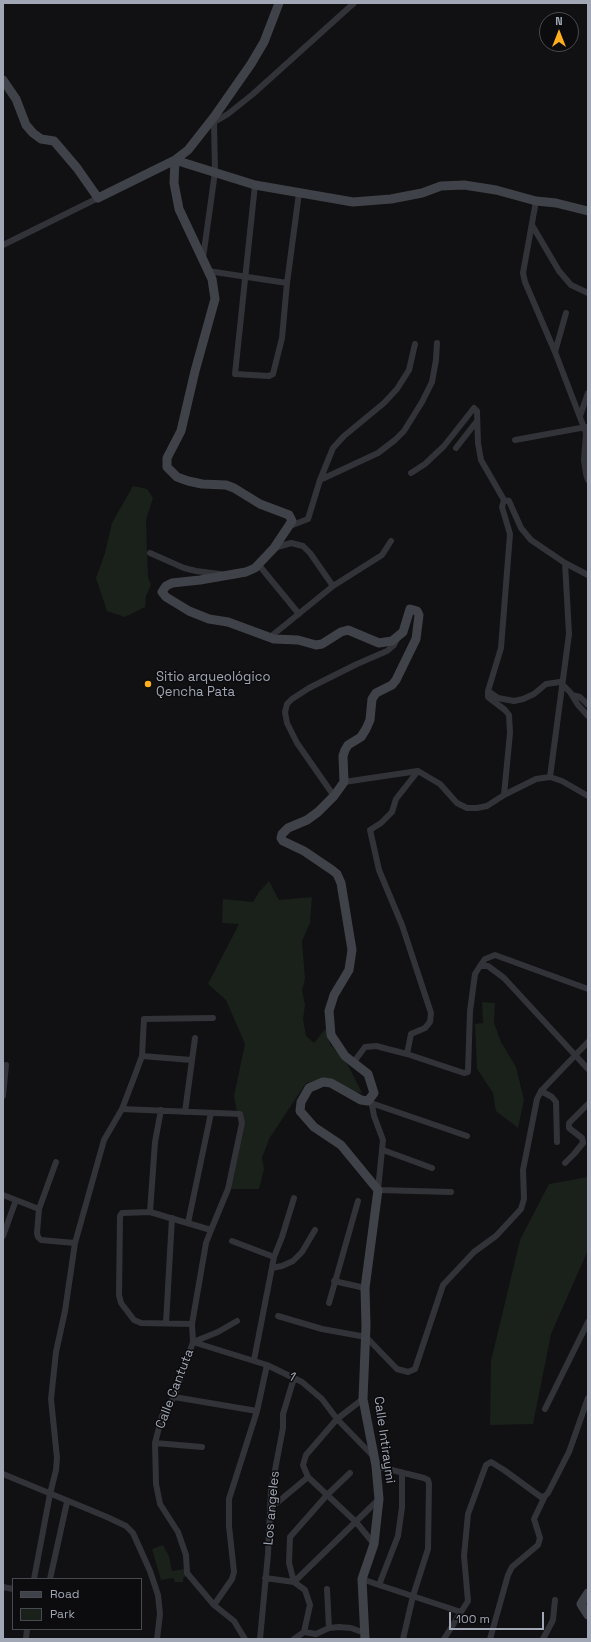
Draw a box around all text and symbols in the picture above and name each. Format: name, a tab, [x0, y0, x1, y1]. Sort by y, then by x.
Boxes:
north arrow	[539, 12, 579, 52]
text: N	[555, 14, 563, 28]
place label: Sitio arqueológico Qencha Pata	[156, 669, 270, 700]
marker: Sitio arqueológico Qencha Pata	[143, 679, 153, 689]
street label: Calle Cantuta	[153, 1347, 197, 1431]
street label: 1	[286, 1369, 298, 1385]
street label: Calle Intiraymi	[370, 1396, 398, 1484]
street label: Los angeles	[261, 1470, 283, 1546]
legend	[12, 1578, 142, 1630]
text: Road	[50, 1586, 79, 1602]
scale bar	[451, 1604, 546, 1630]
text: Park	[50, 1606, 75, 1622]
text: 100 m	[456, 1611, 490, 1627]

